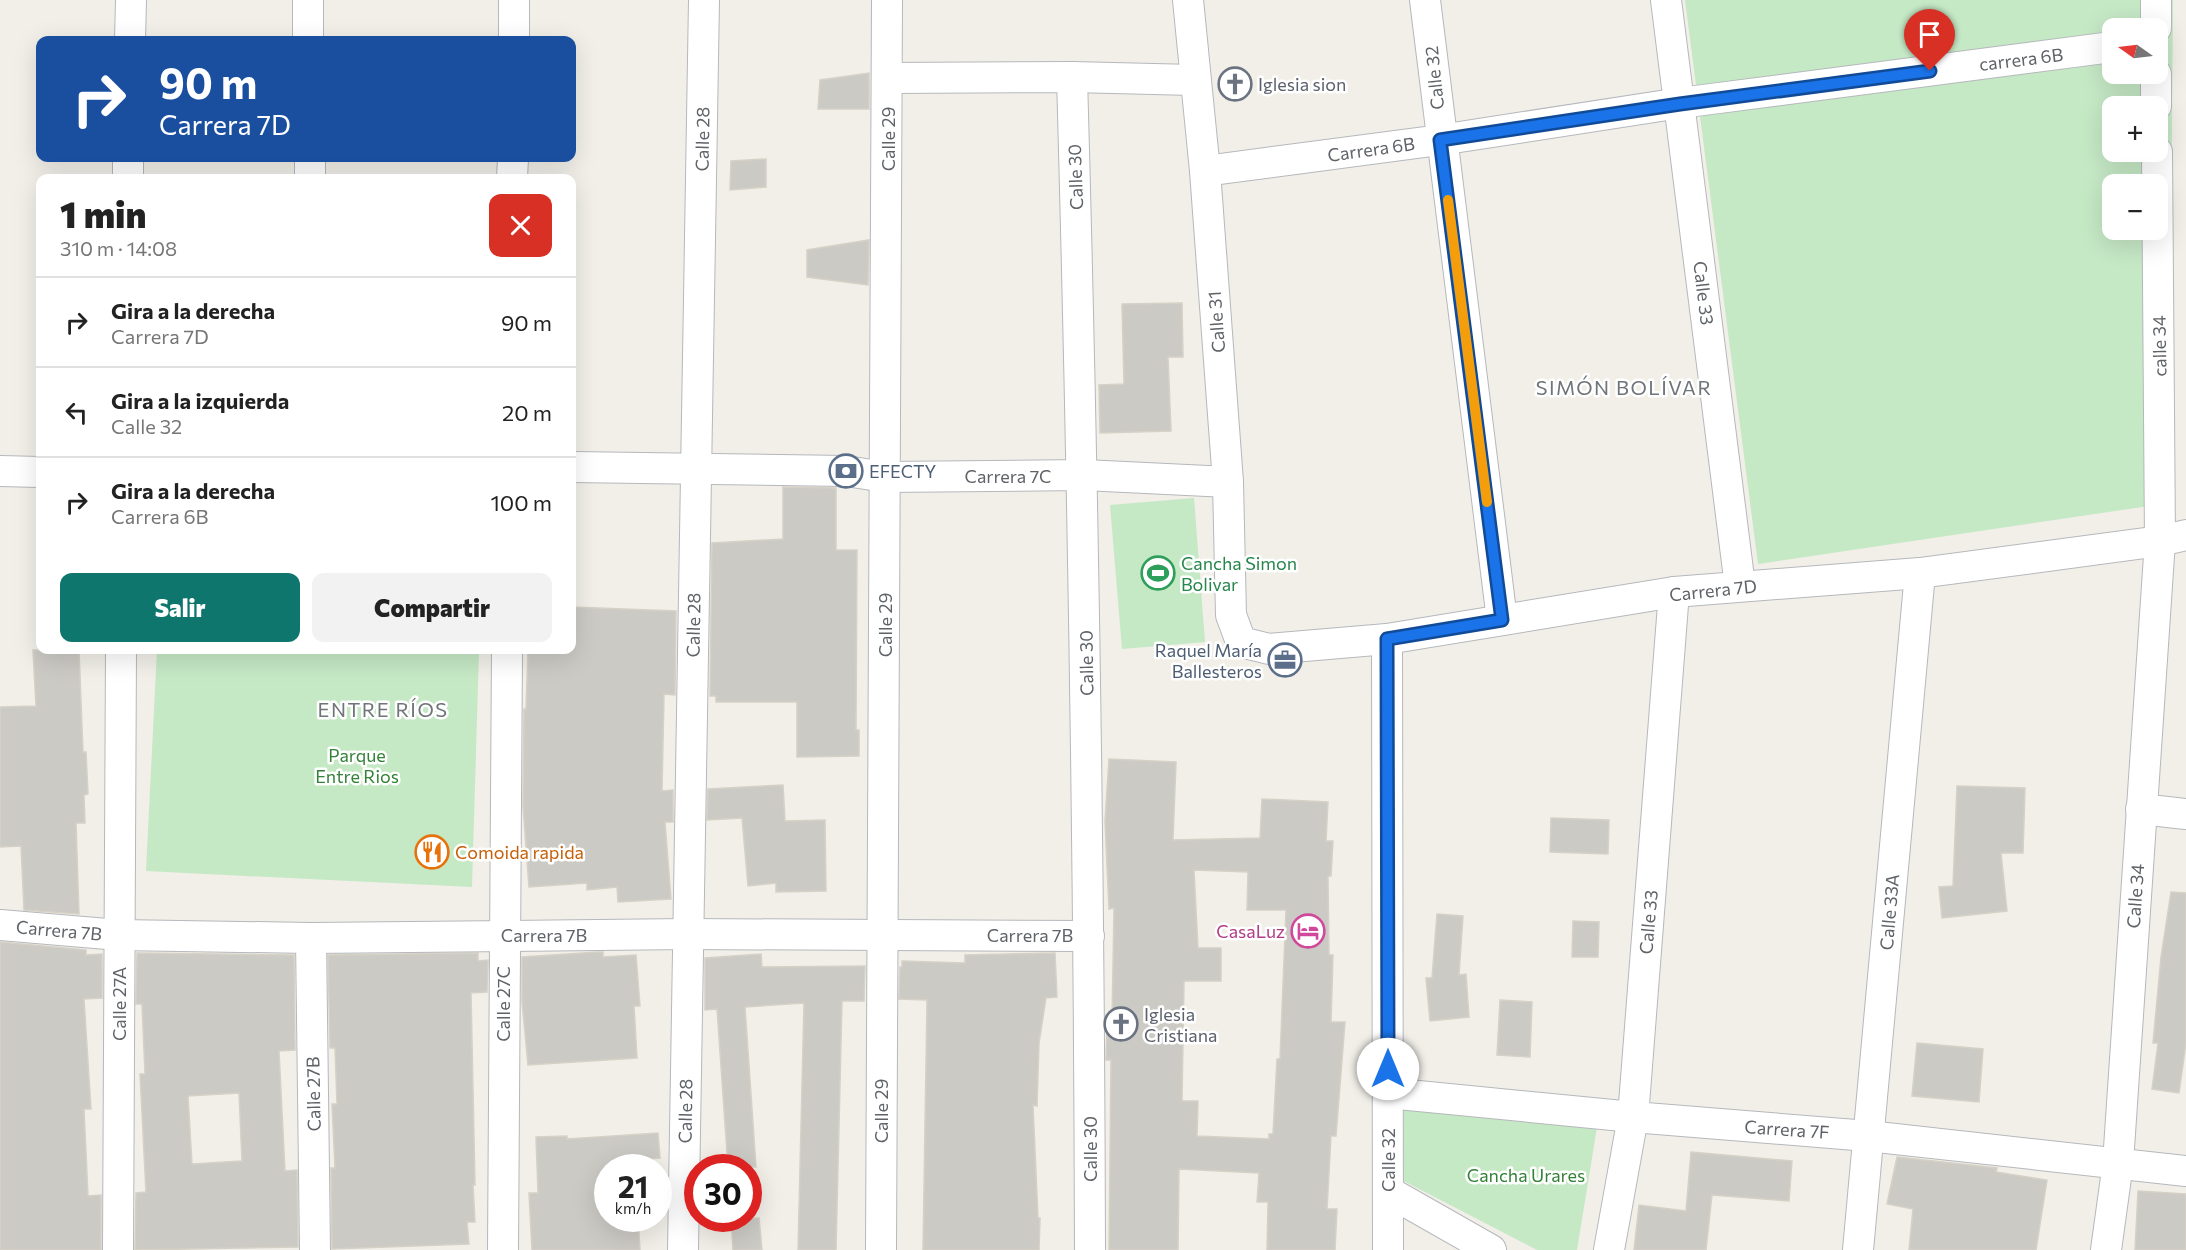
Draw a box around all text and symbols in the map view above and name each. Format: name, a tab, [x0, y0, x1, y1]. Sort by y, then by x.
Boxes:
pin	[1904, 9, 1955, 71]
icon: arrive	[1913, 18, 1946, 51]
north arrow	[2102, 18, 2168, 84]
map controls	[2102, 18, 2168, 240]
street label: carrera 6B	[1978, 43, 2064, 75]
street label: Calle 32	[1420, 45, 1448, 111]
text: 90 m	[159, 56, 258, 108]
icon: right	[60, 60, 138, 138]
church icon: Iglesia sion	[1217, 66, 1253, 102]
place label: Iglesia sion	[1258, 73, 1346, 95]
button: +	[2102, 96, 2168, 162]
street label: Calle 28	[690, 106, 714, 172]
street label: Calle 29	[877, 107, 899, 171]
text: Carrera 7D	[159, 108, 291, 141]
street label: Carrera 6B	[1326, 132, 1416, 166]
street label: Calle 30	[1063, 144, 1087, 210]
button: −	[2102, 174, 2168, 240]
text: 1 min	[60, 191, 146, 235]
button: close	[489, 194, 552, 257]
text: 310 m · 14:08	[60, 236, 177, 260]
street label: Calle 33	[1689, 260, 1719, 326]
street label: Calle 31	[1203, 290, 1229, 354]
text: Gira a la derecha	[111, 297, 275, 324]
icon: right	[60, 306, 93, 339]
text: 90 m	[501, 309, 552, 336]
street label: calle 34	[2147, 315, 2171, 377]
text: Carrera 7D	[111, 324, 209, 348]
district label: SIMÓN BOLÍVAR	[1536, 375, 1712, 399]
text: Gira a la izquierda	[111, 387, 289, 414]
icon: left	[60, 396, 93, 429]
text: 20 m	[502, 399, 552, 426]
text: Calle 32	[111, 414, 182, 438]
bank icon: EFECTY	[828, 453, 864, 489]
place label: EFECTY	[869, 460, 937, 482]
street label: Carrera 7C	[965, 465, 1051, 487]
text: Gira a la derecha	[111, 477, 275, 504]
icon: right	[60, 486, 93, 519]
text: 100 m	[490, 489, 552, 516]
text: Carrera 6B	[111, 504, 208, 528]
place label: Cancha Simon Bolivar	[1181, 552, 1297, 595]
sports icon: Cancha Simon Bolivar	[1140, 555, 1176, 591]
button: Salir	[60, 573, 300, 642]
button: Compartir	[312, 573, 552, 642]
street label: Carrera 7D	[1668, 574, 1758, 606]
street label: Calle 28	[681, 592, 705, 658]
street label: Calle 29	[874, 593, 896, 657]
street label: Calle 30	[1074, 630, 1098, 696]
place label: Raquel María Ballesteros	[1155, 639, 1262, 682]
office icon: Raquel María Ballesteros	[1267, 642, 1303, 678]
district label: ENTRE RÍOS	[318, 697, 448, 721]
park label: Parque Entre Rios	[315, 744, 399, 787]
restaurant icon: Comoida rapida	[414, 834, 450, 870]
place label: Comoida rapida	[455, 841, 584, 863]
street label: Calle 34	[2122, 863, 2148, 929]
street label: Calle 33A	[1875, 873, 1903, 951]
street label: Calle 33	[1634, 889, 1662, 955]
hotel icon: CasaLuz	[1290, 913, 1326, 949]
street label: Carrera 7B	[15, 915, 103, 945]
place label: CasaLuz	[1216, 920, 1285, 942]
street label: Carrera 7B	[501, 924, 587, 946]
street label: Carrera 7B	[987, 924, 1073, 946]
street label: Calle 27C	[492, 966, 514, 1042]
street label: Calle 27A	[108, 967, 130, 1041]
place label: Iglesia Cristiana	[1144, 1003, 1217, 1046]
church icon: Iglesia Cristiana	[1103, 1006, 1139, 1042]
position arrow	[1356, 1037, 1420, 1101]
street label: Calle 27B	[301, 1056, 325, 1132]
street label: Calle 28	[673, 1078, 697, 1144]
street label: Calle 29	[870, 1079, 892, 1143]
street label: Carrera 7F	[1744, 1115, 1830, 1143]
street label: Calle 30	[1079, 1116, 1101, 1182]
street label: Calle 32	[1377, 1128, 1399, 1192]
speed limit sign: 30	[684, 1154, 762, 1232]
park label: Cancha Urares	[1467, 1164, 1585, 1186]
text: 21	[618, 1167, 648, 1204]
text: km/h	[615, 1199, 651, 1217]

